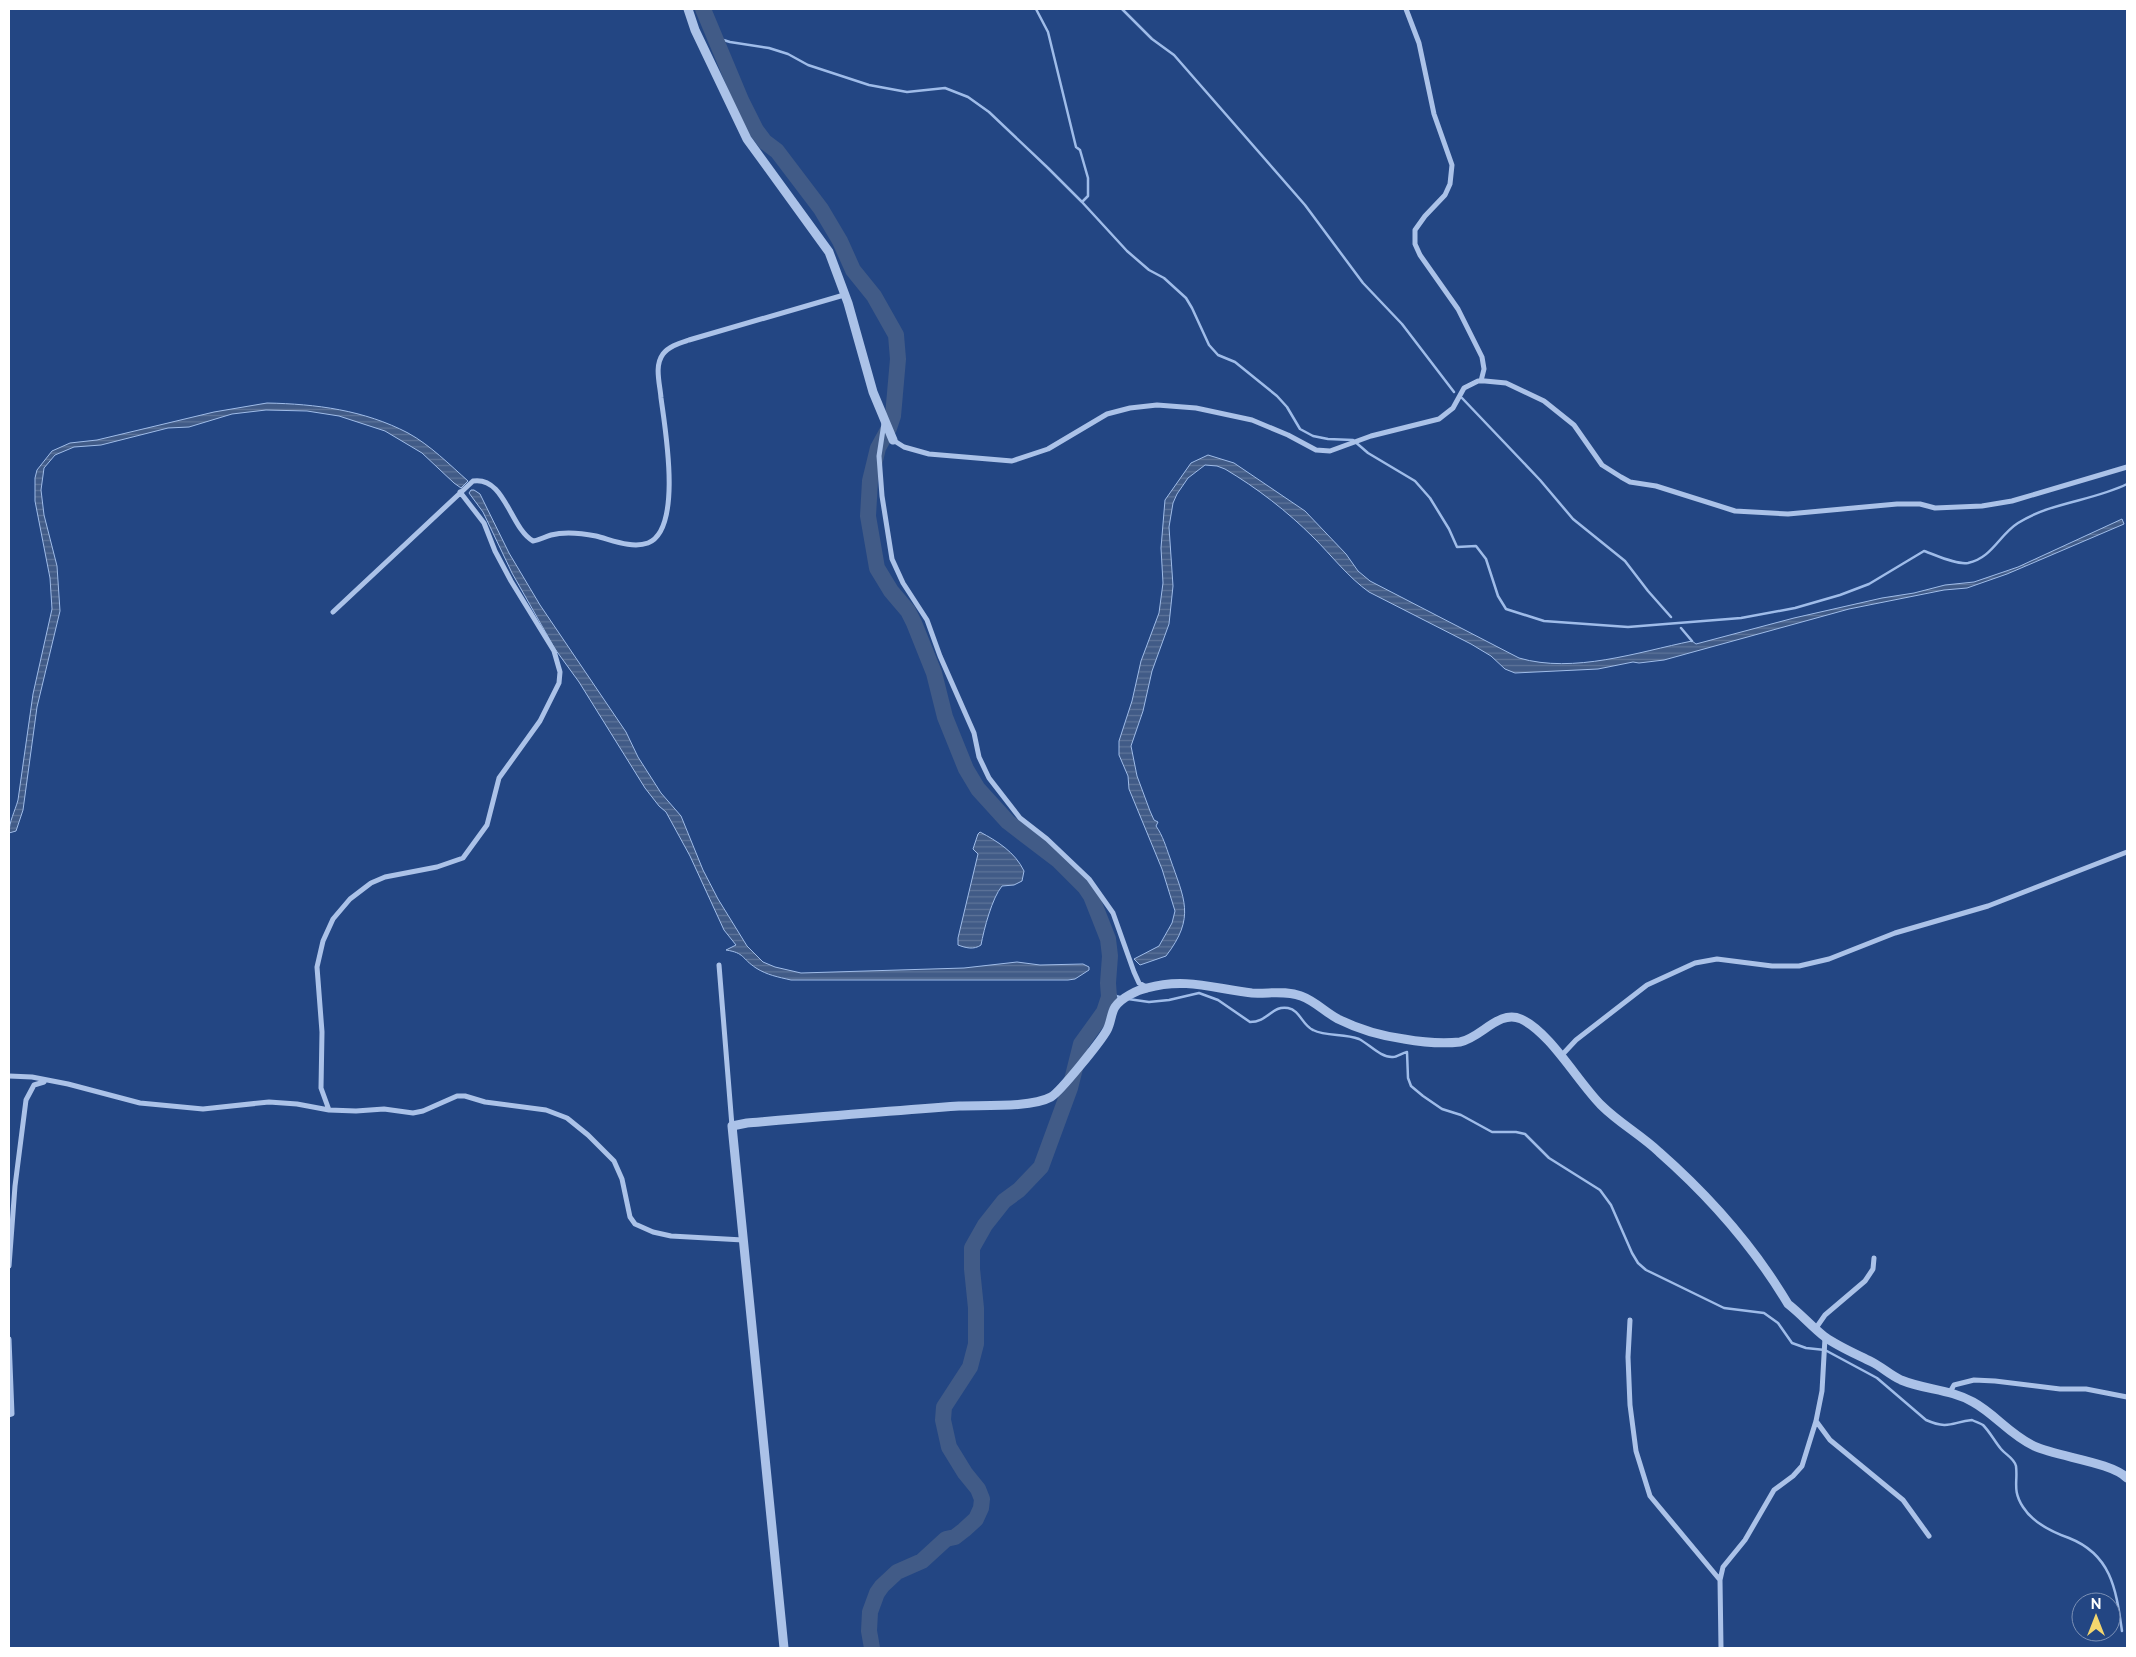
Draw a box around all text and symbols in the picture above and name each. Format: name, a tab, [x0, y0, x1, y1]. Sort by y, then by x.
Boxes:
north arrow	[2071, 1592, 2121, 1642]
text: N	[2091, 1596, 2101, 1612]

